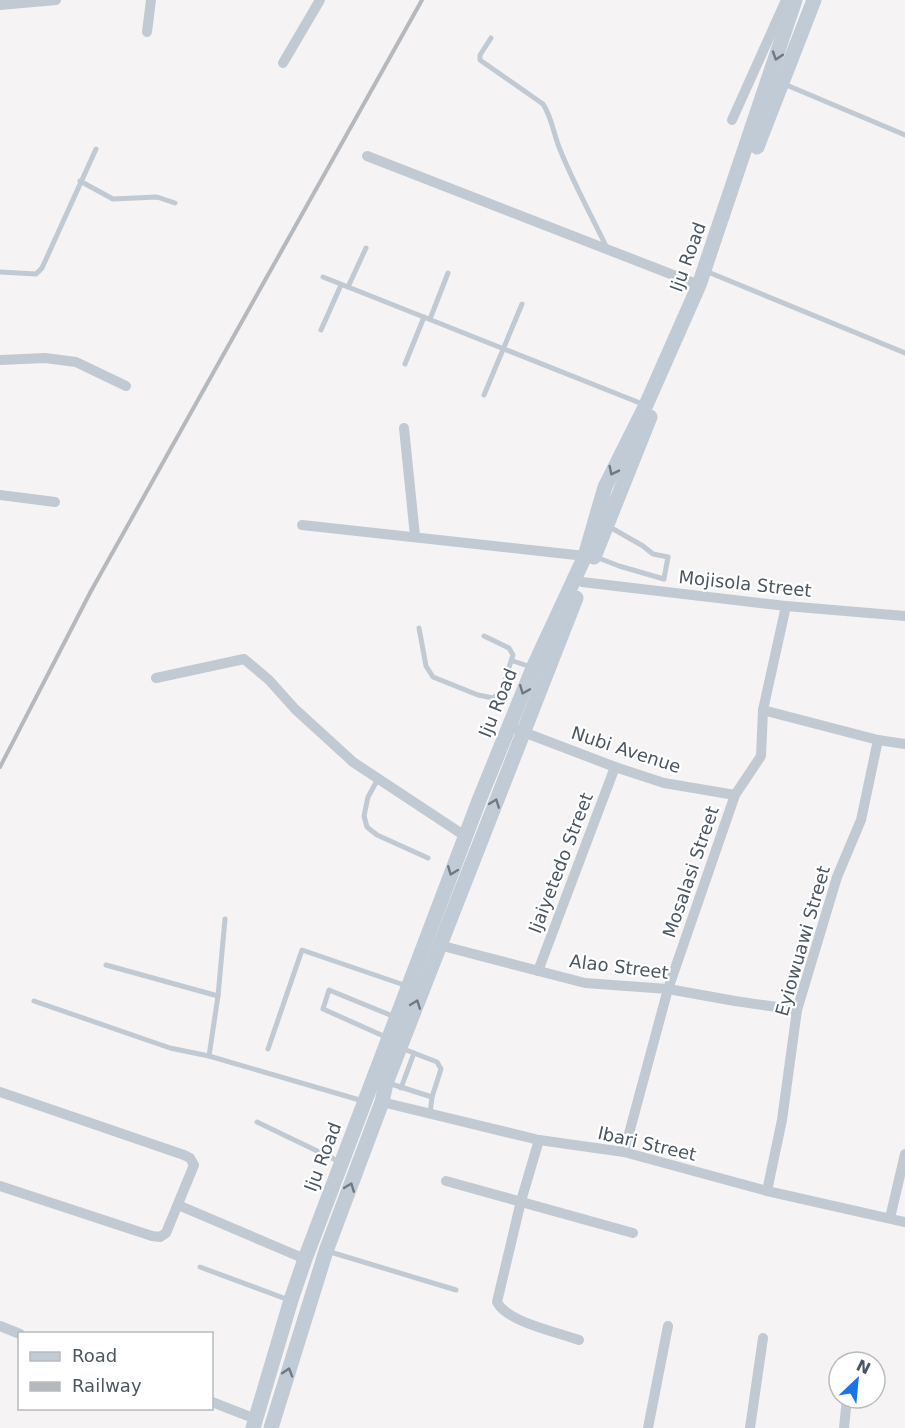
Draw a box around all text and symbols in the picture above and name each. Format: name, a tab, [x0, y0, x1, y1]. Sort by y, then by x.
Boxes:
one-way arrow	[772, 50, 784, 61]
street label: Iju Road	[665, 219, 710, 295]
one-way arrow	[609, 464, 621, 475]
street label: Mojisola Street	[678, 566, 812, 601]
street label: Iju Road	[474, 665, 521, 740]
one-way arrow	[519, 683, 531, 694]
street label: Nubi Avenue	[569, 722, 684, 777]
street label: Ijaiyetedo Street	[524, 789, 597, 936]
one-way arrow	[488, 798, 500, 809]
street label: Mosalasi Street	[658, 803, 723, 940]
street label: Eyiowuawi Street	[771, 863, 834, 1018]
one-way arrow	[447, 865, 459, 876]
street label: Alao Street	[568, 950, 670, 983]
one-way arrow	[409, 999, 422, 1010]
street label: Iju Road	[300, 1119, 345, 1194]
street label: Ibari Street	[596, 1122, 698, 1165]
one-way arrow	[342, 1182, 355, 1193]
legend	[18, 1332, 213, 1410]
text: Road	[72, 1345, 117, 1366]
north arrow	[827, 1350, 887, 1410]
text: N	[853, 1355, 874, 1378]
one-way arrow	[281, 1367, 293, 1378]
text: Railway	[72, 1375, 142, 1396]

